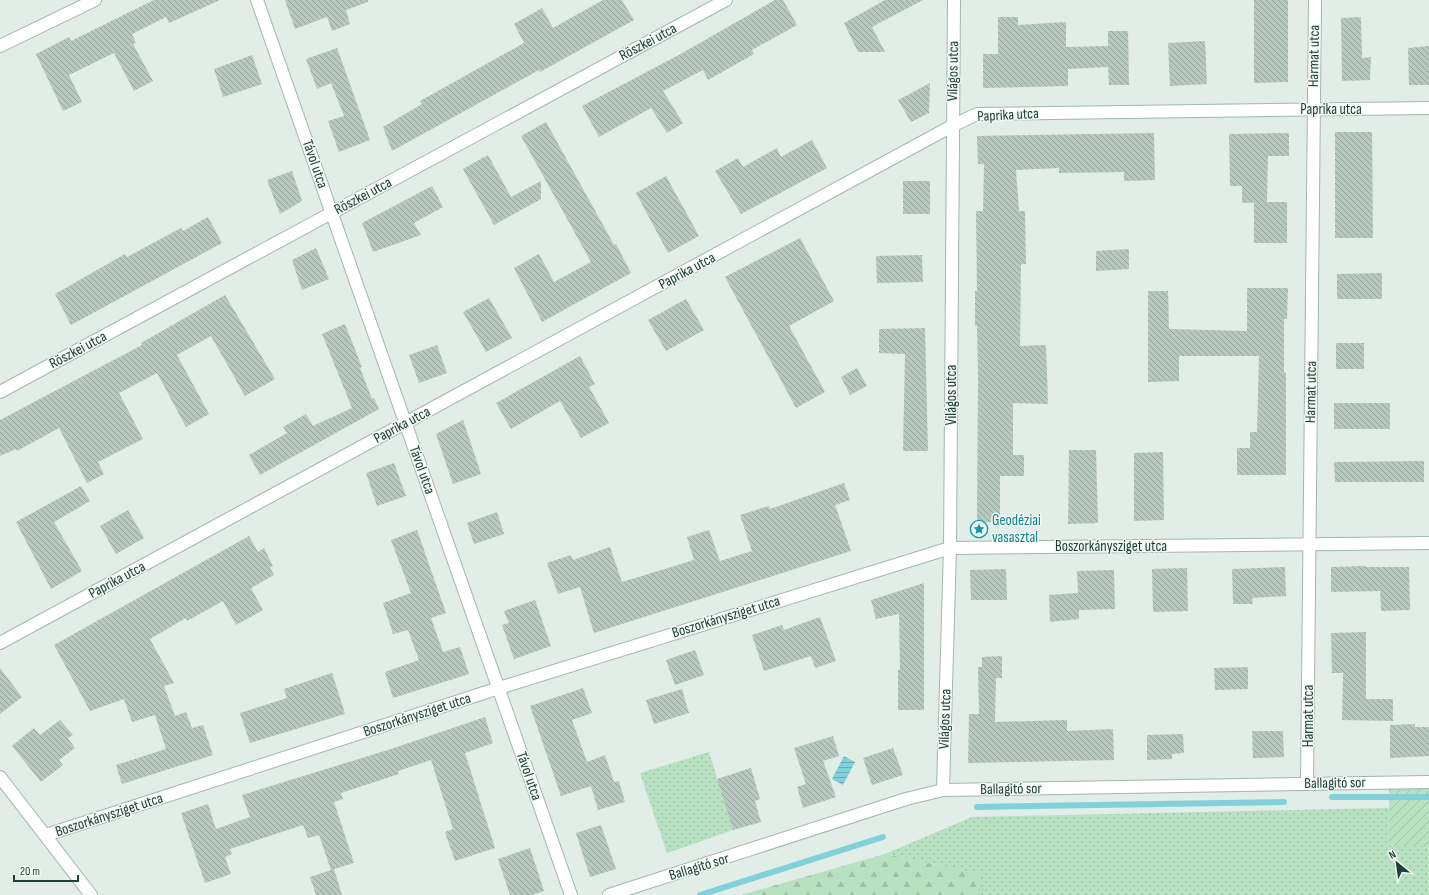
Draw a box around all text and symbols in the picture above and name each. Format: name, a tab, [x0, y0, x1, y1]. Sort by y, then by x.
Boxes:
street label: Röszkei utca	[616, 19, 680, 65]
street label: Harmat utca	[1304, 24, 1324, 87]
street label: Világos utca	[943, 40, 963, 101]
street label: Paprika utca	[1300, 100, 1362, 119]
street label: Paprika utca	[977, 104, 1039, 126]
street label: Távol utca	[298, 137, 332, 191]
street label: Röszkei utca	[331, 173, 395, 219]
street label: Paprika utca	[655, 248, 719, 294]
street label: Röszkei utca	[46, 327, 110, 373]
street label: Harmat utca	[1301, 360, 1321, 423]
street label: Világos utca	[942, 365, 961, 425]
street label: Paprika utca	[370, 402, 434, 448]
street label: Távol utca	[404, 443, 440, 497]
place label: Geodéziai vasasztal	[992, 511, 1041, 547]
place icon: Geodéziai vasasztal	[969, 519, 989, 539]
street label: Boszorkánysziget utca	[1055, 537, 1167, 556]
street label: Paprika utca	[85, 557, 149, 603]
street label: Boszorkánysziget utca	[670, 591, 783, 642]
street label: Harmat utca	[1299, 685, 1318, 747]
street label: Világos utca	[934, 688, 956, 749]
street label: Boszorkánysziget utca	[361, 689, 473, 741]
street label: Távol utca	[512, 749, 546, 803]
street label: Ballagitó sor	[1304, 773, 1367, 793]
street label: Ballagitó sor	[980, 779, 1043, 799]
street label: Boszorkánysziget utca	[53, 789, 165, 841]
north arrow	[1377, 843, 1417, 883]
text: N	[1387, 848, 1398, 862]
street label: Ballagitó sor	[667, 849, 732, 885]
scale bar	[14, 857, 78, 883]
text: 20 m	[20, 864, 40, 879]

